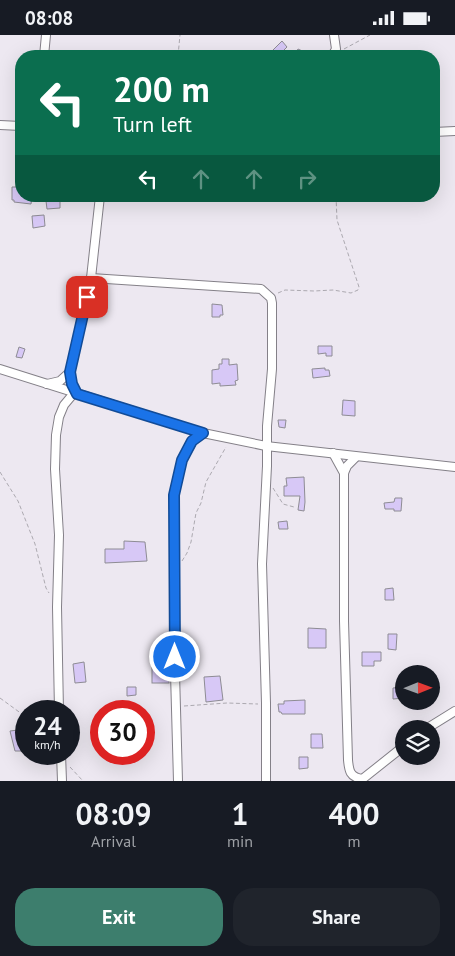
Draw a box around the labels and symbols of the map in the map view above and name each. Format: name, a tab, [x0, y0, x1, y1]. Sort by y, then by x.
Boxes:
pin	[66, 276, 108, 318]
position arrow	[148, 630, 200, 682]
north arrow	[395, 665, 440, 710]
speed limit sign: 30	[90, 700, 155, 765]

